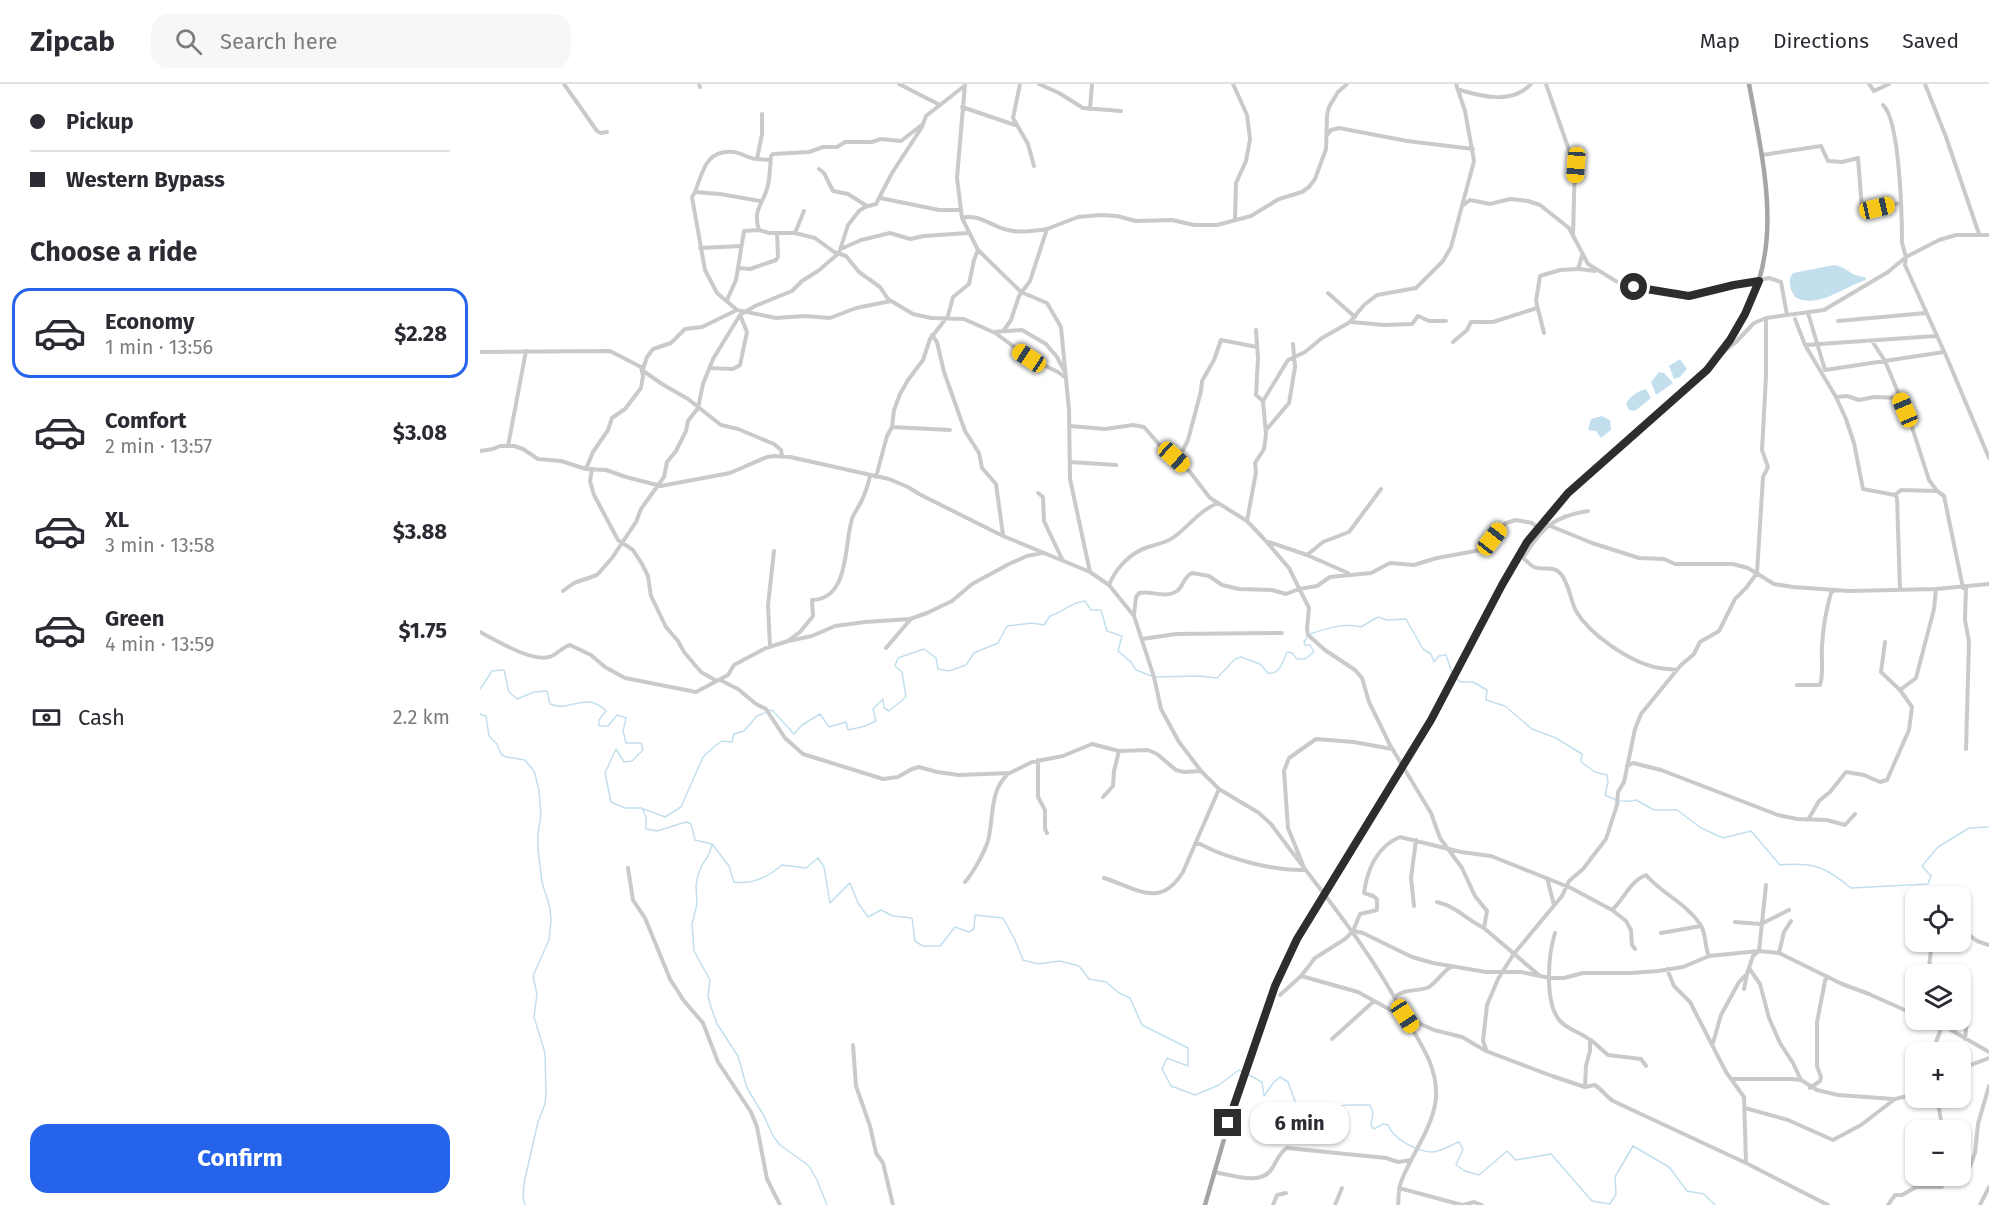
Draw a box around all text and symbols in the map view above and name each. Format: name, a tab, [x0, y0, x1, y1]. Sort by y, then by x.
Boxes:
search box	[151, 14, 571, 68]
text: Zipcab	[30, 25, 115, 58]
icon: search	[172, 25, 205, 58]
text: Search here	[220, 28, 338, 55]
text: Map	[1700, 28, 1740, 54]
text: Directions	[1773, 28, 1869, 54]
text: Saved	[1902, 28, 1959, 54]
text: Pickup	[66, 108, 134, 135]
car	[1566, 146, 1586, 184]
text: Western Bypass	[66, 166, 225, 193]
car	[1857, 195, 1897, 221]
text: Choose a ride	[30, 236, 197, 268]
route start	[1620, 273, 1647, 300]
icon: car	[33, 306, 87, 360]
text: Economy	[105, 308, 194, 335]
text: $2.28	[394, 320, 447, 347]
text: 1 min · 13:56	[105, 335, 213, 359]
car	[1009, 341, 1049, 375]
car	[1890, 390, 1920, 430]
icon: car	[33, 405, 87, 459]
text: Comfort	[105, 407, 186, 434]
text: $3.08	[393, 419, 447, 446]
text: 2 min · 13:57	[105, 434, 212, 458]
car	[1155, 438, 1193, 476]
icon: car	[33, 504, 87, 558]
text: XL	[105, 506, 129, 533]
text: $3.88	[393, 518, 447, 545]
car	[1474, 519, 1510, 559]
text: 3 min · 13:58	[105, 533, 215, 557]
icon: car	[33, 603, 87, 657]
text: Green	[105, 605, 164, 632]
text: $1.75	[398, 617, 447, 644]
text: 4 min · 13:59	[105, 632, 215, 656]
icon: cash	[30, 701, 63, 734]
text: Cash	[78, 704, 125, 731]
text: 2.2 km	[393, 705, 450, 729]
map controls	[1905, 886, 1971, 1186]
button: locate	[1905, 886, 1971, 952]
button: layers	[1905, 964, 1971, 1030]
car	[1388, 996, 1422, 1036]
button: +	[1905, 1042, 1971, 1108]
callout: 6 min	[1249, 1102, 1348, 1144]
route end	[1214, 1109, 1241, 1136]
text: 6 min	[1274, 1111, 1325, 1135]
button: −	[1905, 1120, 1971, 1186]
button: Confirm	[30, 1124, 450, 1193]

